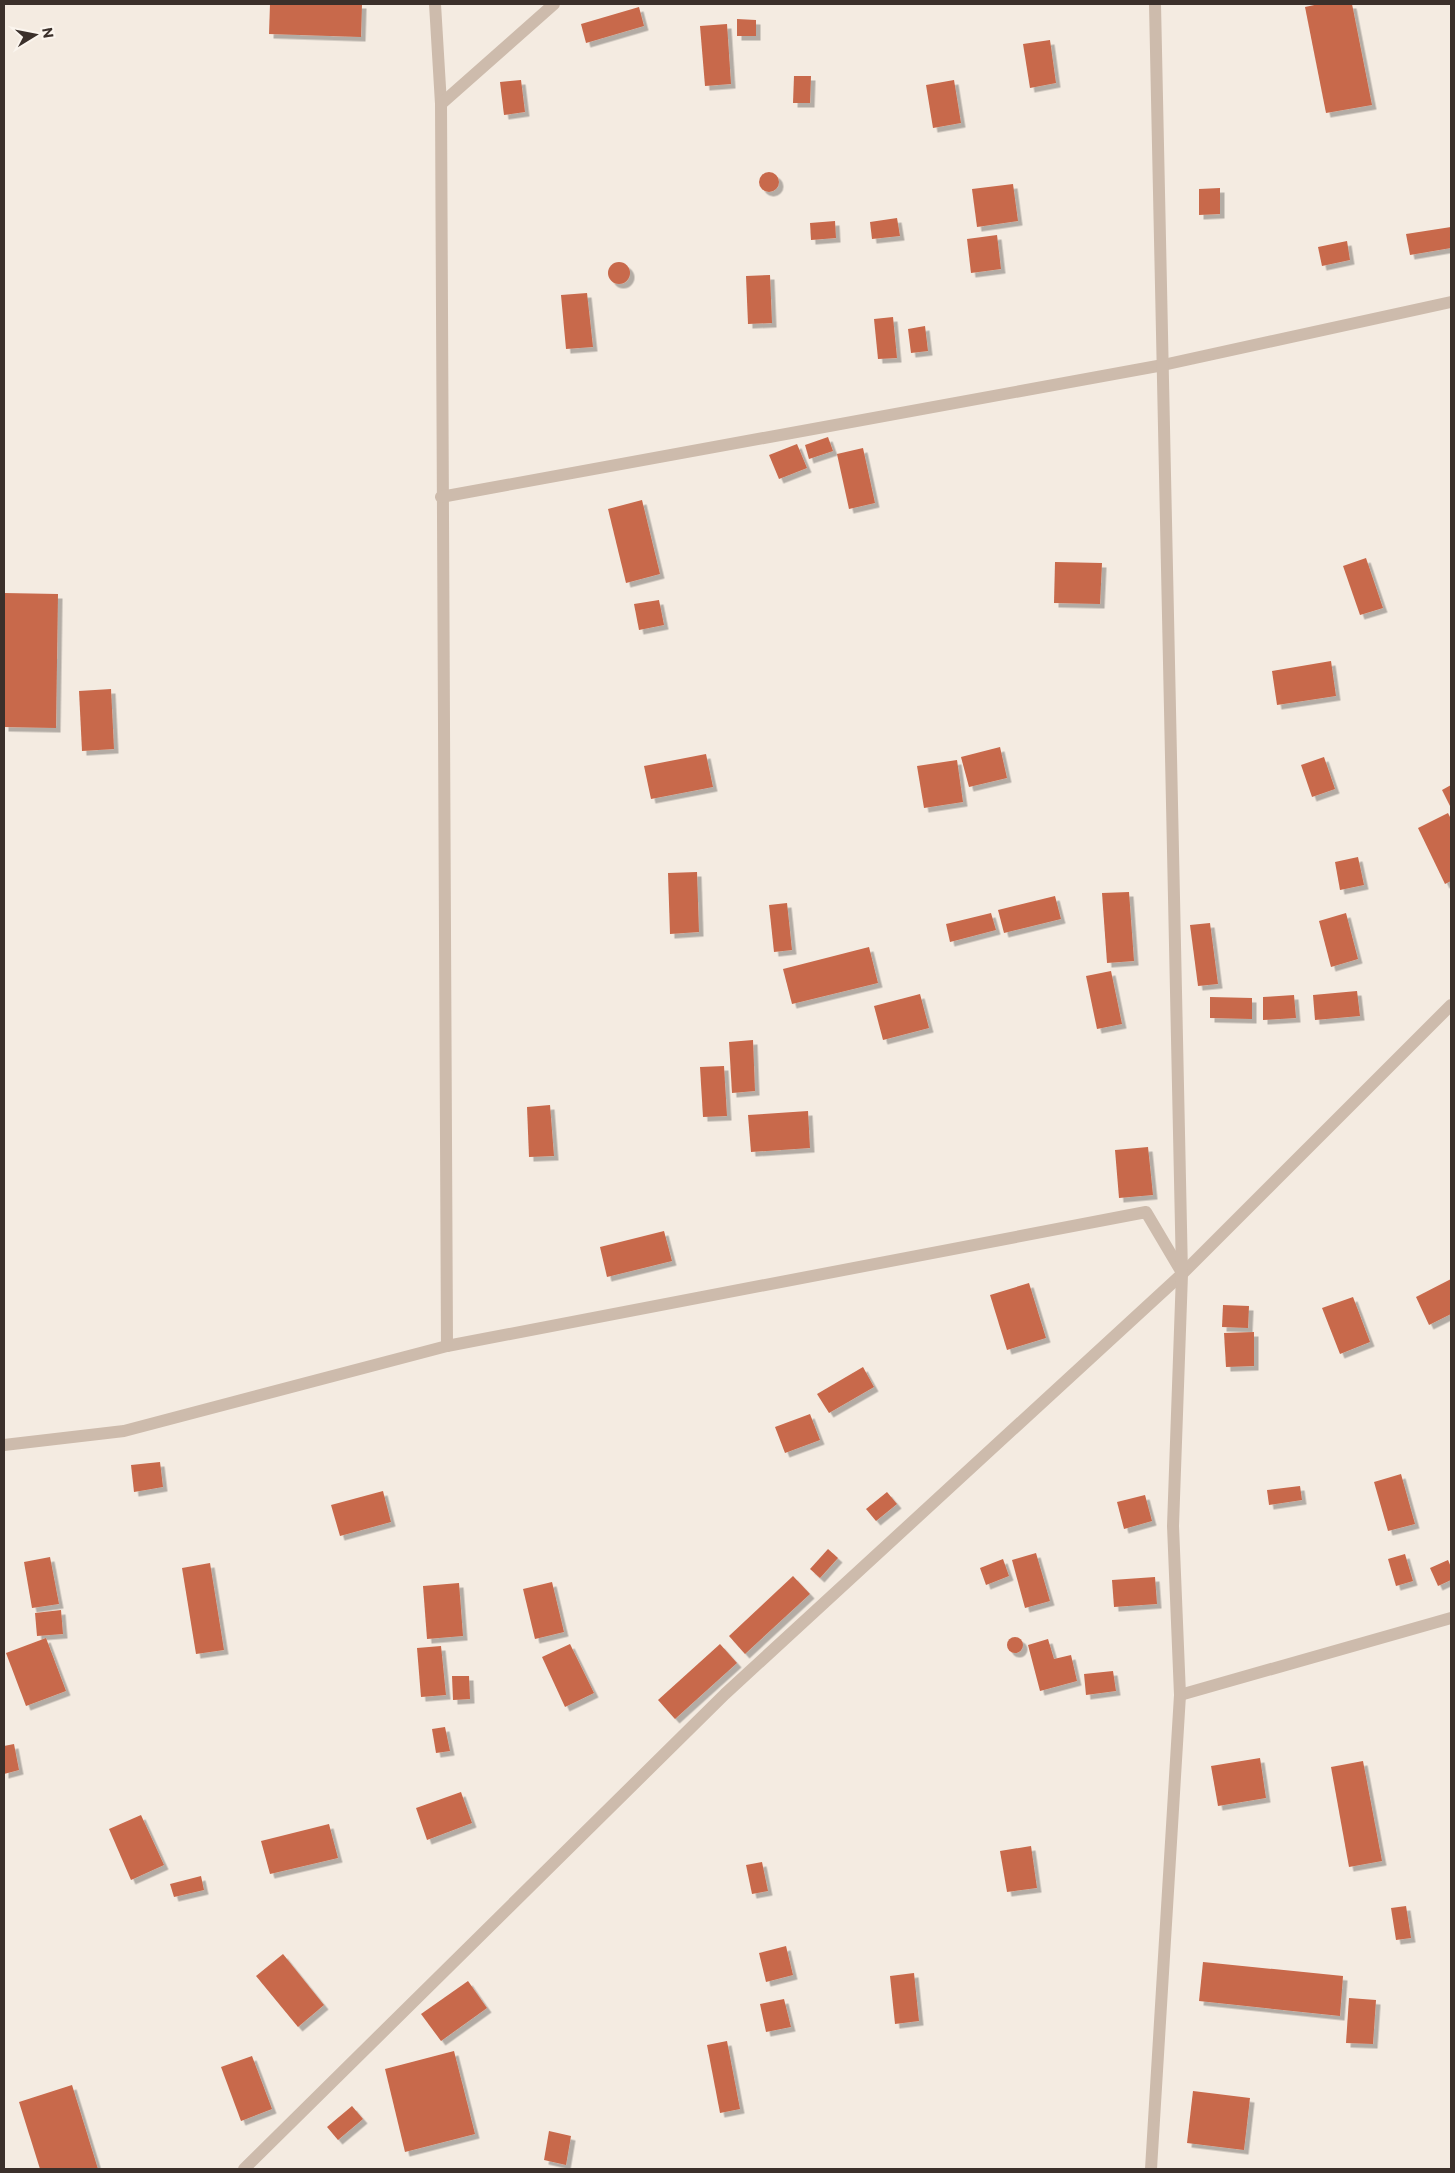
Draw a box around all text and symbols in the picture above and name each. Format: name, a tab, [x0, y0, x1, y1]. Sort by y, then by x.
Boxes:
north arrow	[10, 10, 60, 60]
text: N	[39, 26, 58, 39]

